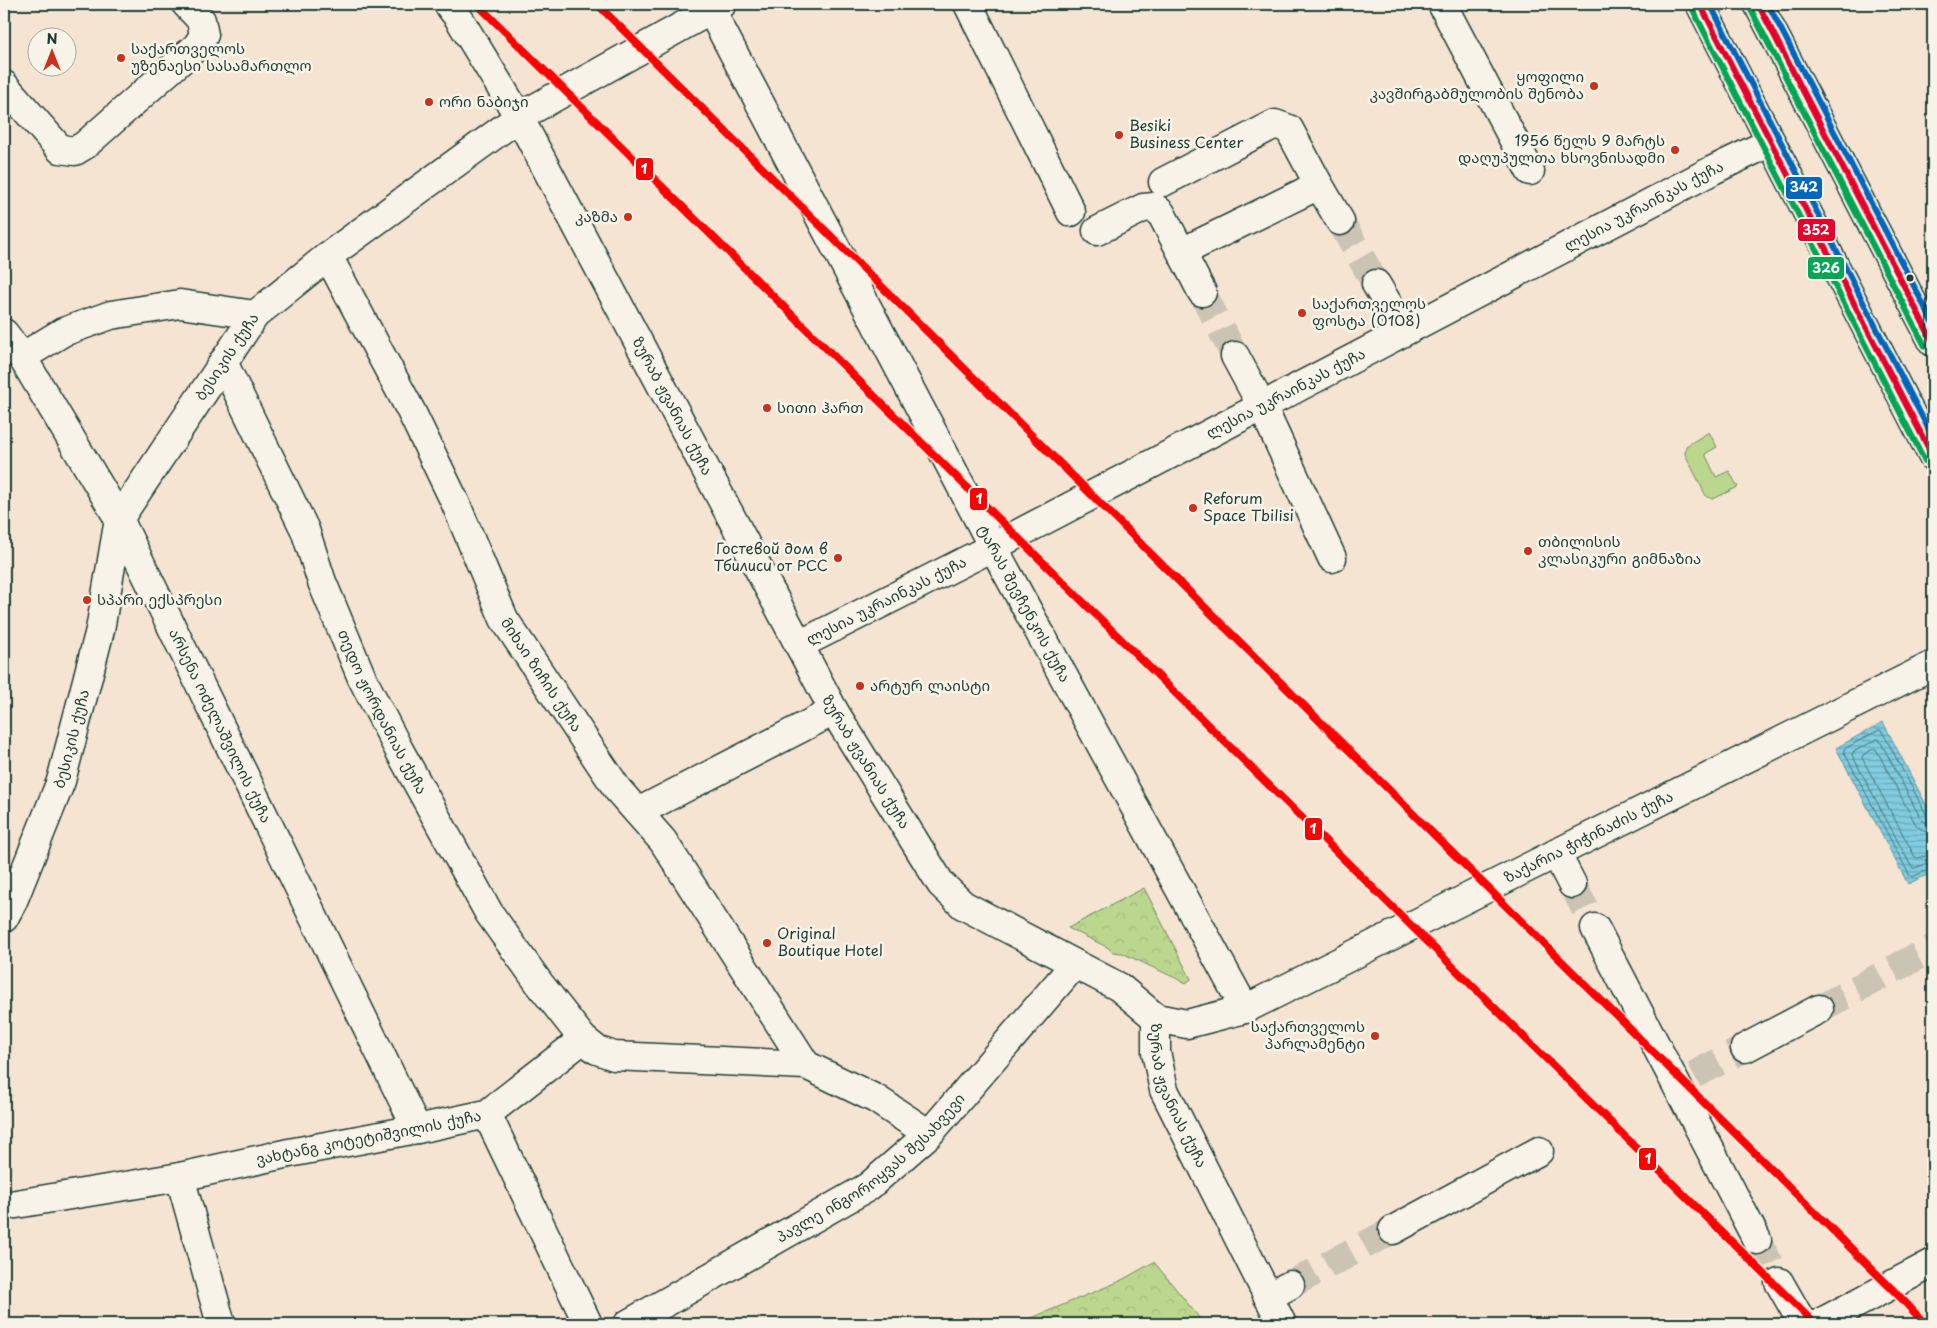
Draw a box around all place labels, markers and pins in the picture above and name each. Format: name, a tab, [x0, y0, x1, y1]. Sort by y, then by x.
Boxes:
place label: საქართველოს უზენაესი სასამართლო	[131, 36, 312, 76]
marker: საქართველოს უზენაესი სასამართლო	[115, 52, 127, 64]
place label: ყოფილი კავშირგაბმულობის შენობა	[1369, 64, 1584, 104]
marker: ყოფილი კავშირგაბმულობის შენობა	[1588, 80, 1600, 92]
place label: ორი ნაბიჯი	[439, 89, 529, 112]
marker: ორი ნაბიჯი	[423, 96, 435, 108]
place label: Besiki Business Center	[1129, 113, 1244, 153]
place label: 1956 წელს 9 მარტს დაღუპულთა ხსოვნისადმი	[1458, 128, 1665, 168]
marker: Besiki Business Center	[1113, 129, 1125, 141]
marker: 1956 წელს 9 მარტს დაღუპულთა ხსოვნისადმი	[1669, 144, 1681, 156]
place label: კაზმა	[575, 204, 618, 227]
marker: კაზმა	[622, 211, 634, 223]
unlabelled marker	[1905, 273, 1915, 283]
place label: საქართველოს ფოსტა (0108)	[1312, 291, 1426, 331]
marker: საქართველოს ფოსტა (0108)	[1296, 307, 1308, 319]
place label: სითი ჰართ	[777, 395, 863, 418]
marker: სითი ჰართ	[761, 402, 773, 414]
place label: Reforum Space Tbilisi	[1203, 486, 1294, 526]
marker: Reforum Space Tbilisi	[1187, 502, 1199, 514]
place label: თბილისის კლასიკური გიმნაზია	[1538, 529, 1701, 569]
place label: Гостевой дом в Тбилиси от РСС	[714, 536, 828, 576]
marker: თბილისის კლასიკური გიმნაზია	[1522, 545, 1534, 557]
marker: Гостевой дом в Тбилиси от РСС	[832, 552, 844, 564]
place label: სპარი ექსპრესი	[97, 587, 222, 610]
marker: სპარი ექსპრესი	[81, 594, 93, 606]
place label: არტურ ლაისტი	[870, 673, 990, 696]
marker: არტურ ლაისტი	[854, 680, 866, 692]
place label: Original Boutique Hotel	[777, 921, 883, 961]
marker: Original Boutique Hotel	[761, 937, 773, 949]
place label: საქართველოს პარლამენტი	[1251, 1014, 1365, 1054]
marker: საქართველოს პარლამენტი	[1369, 1030, 1381, 1042]

